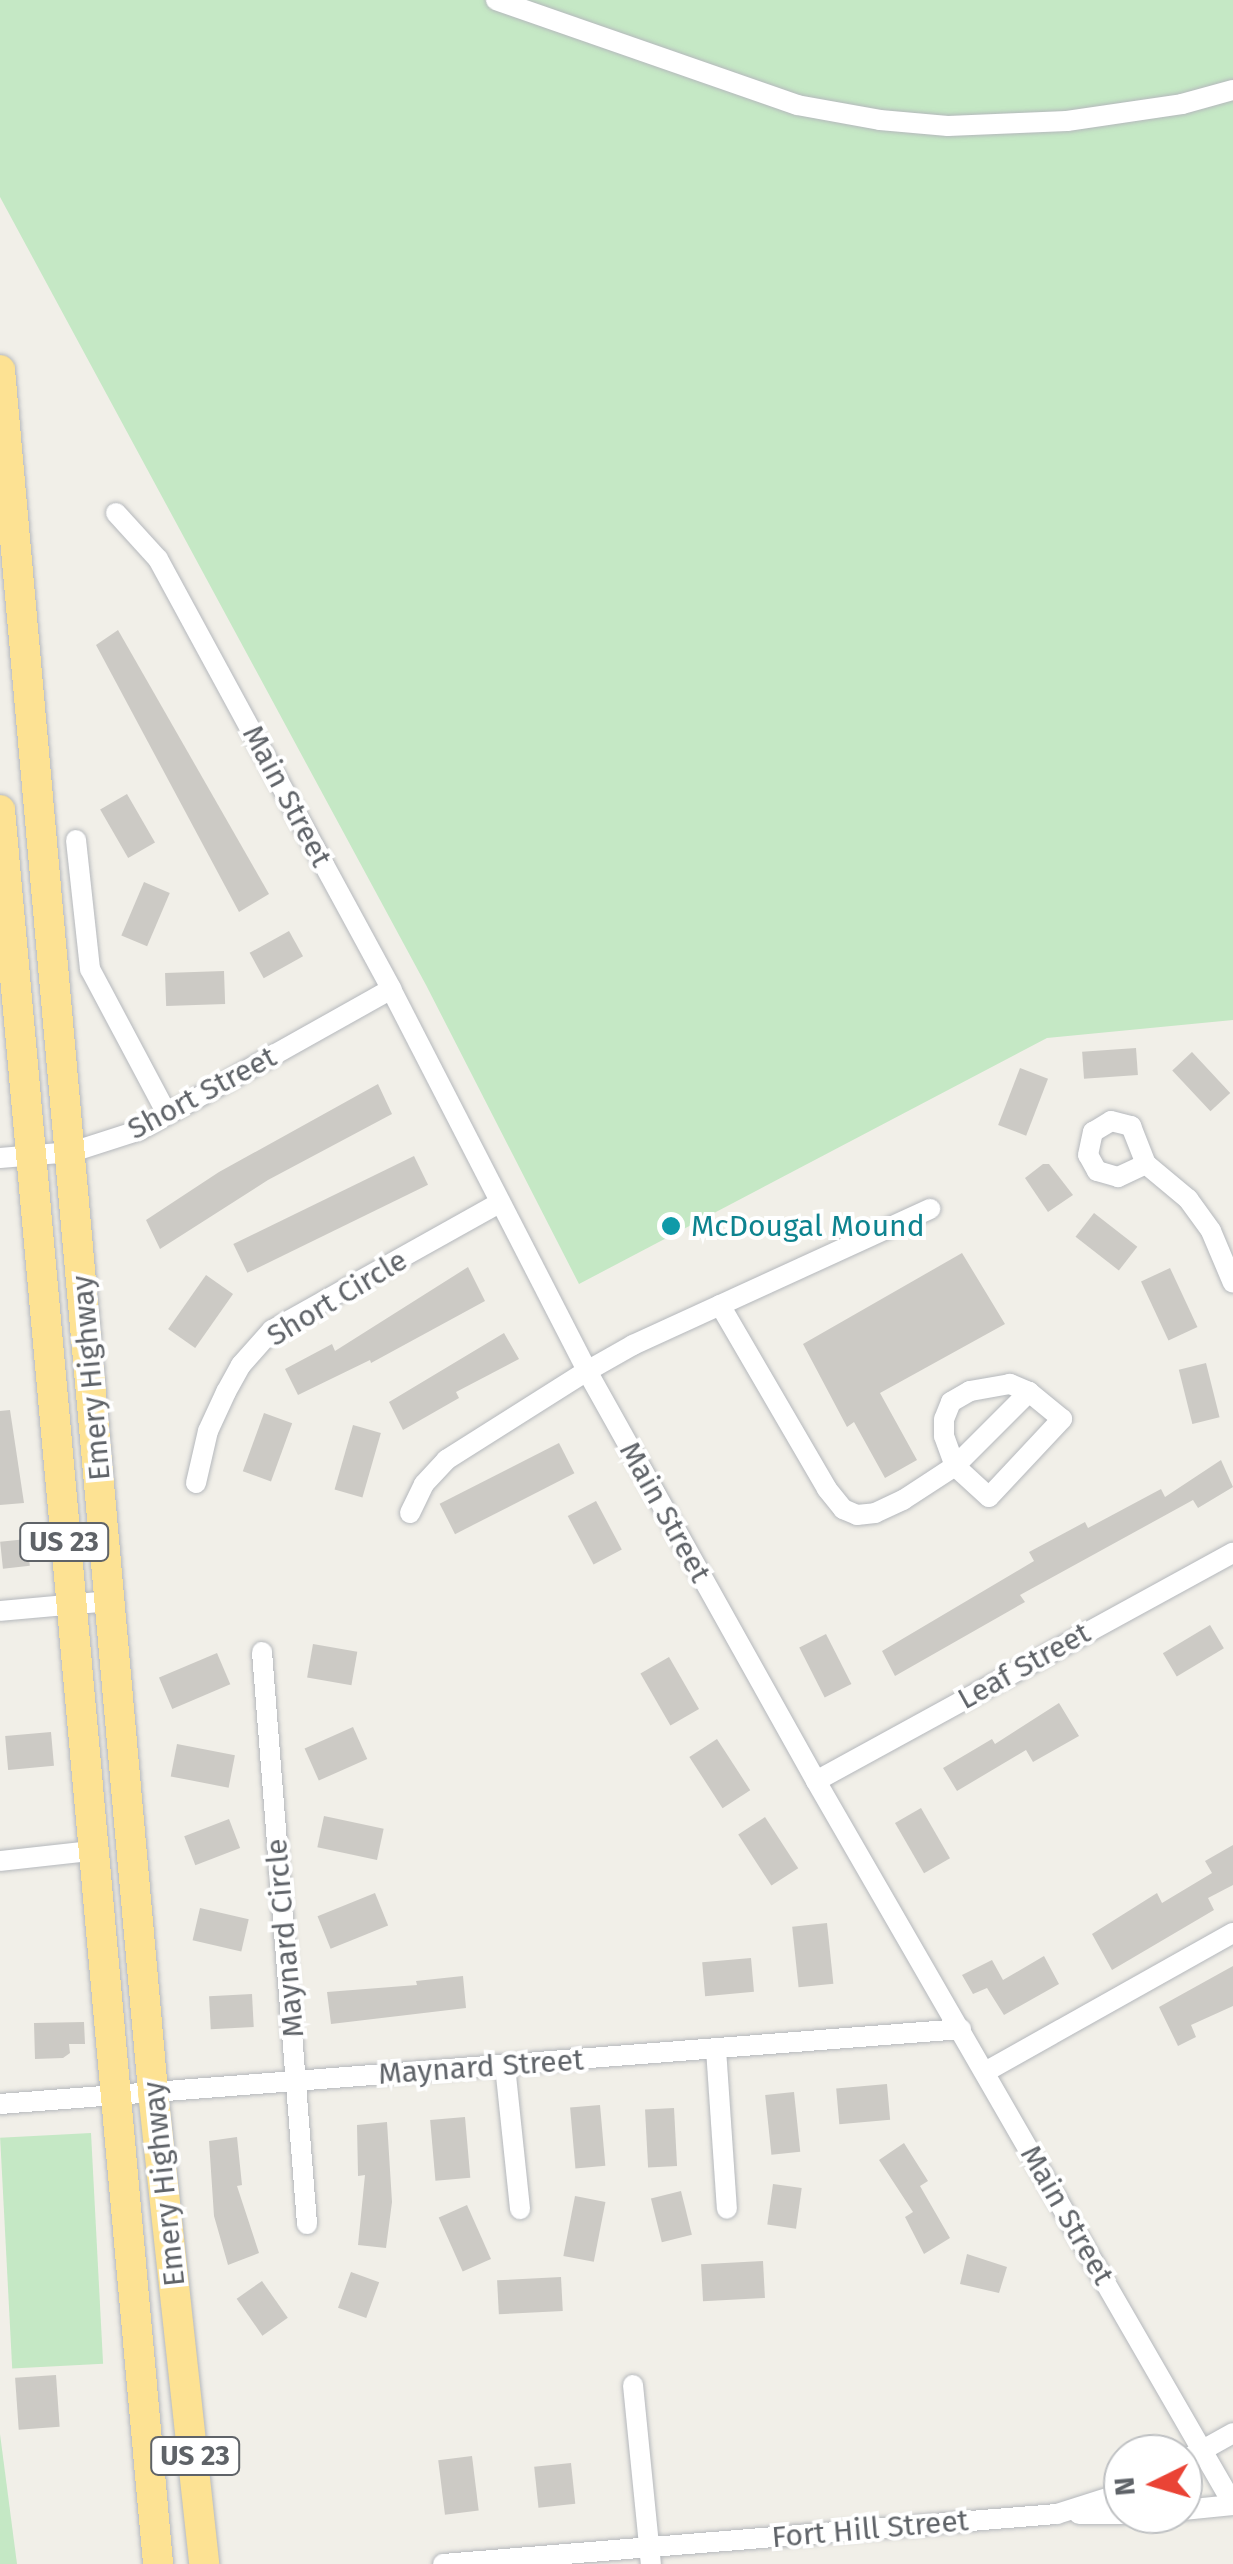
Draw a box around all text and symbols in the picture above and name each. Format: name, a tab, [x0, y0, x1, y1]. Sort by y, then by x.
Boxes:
street label: Main Street	[235, 719, 339, 873]
street label: Short Street	[122, 1039, 282, 1147]
place label: McDougal Mound	[691, 1208, 925, 1244]
marker: McDougal Mound	[660, 1215, 682, 1237]
street label: Short Circle	[260, 1242, 414, 1354]
street label: Emery Highway	[64, 1274, 118, 1482]
street label: Main Street	[612, 1435, 718, 1589]
road number: US 23	[19, 1519, 109, 1565]
street label: Leaf Street	[951, 1615, 1097, 1717]
street label: Maynard Circle	[258, 1837, 312, 2039]
street label: Maynard Street	[377, 2042, 585, 2092]
street label: Emery Highway	[135, 2080, 193, 2288]
street label: Main Street	[1013, 2139, 1121, 2291]
road number: US 23	[150, 2433, 240, 2479]
north arrow	[1103, 2434, 1203, 2534]
text: N	[1107, 2476, 1142, 2497]
street label: Fort Hill Street	[770, 2502, 970, 2556]

